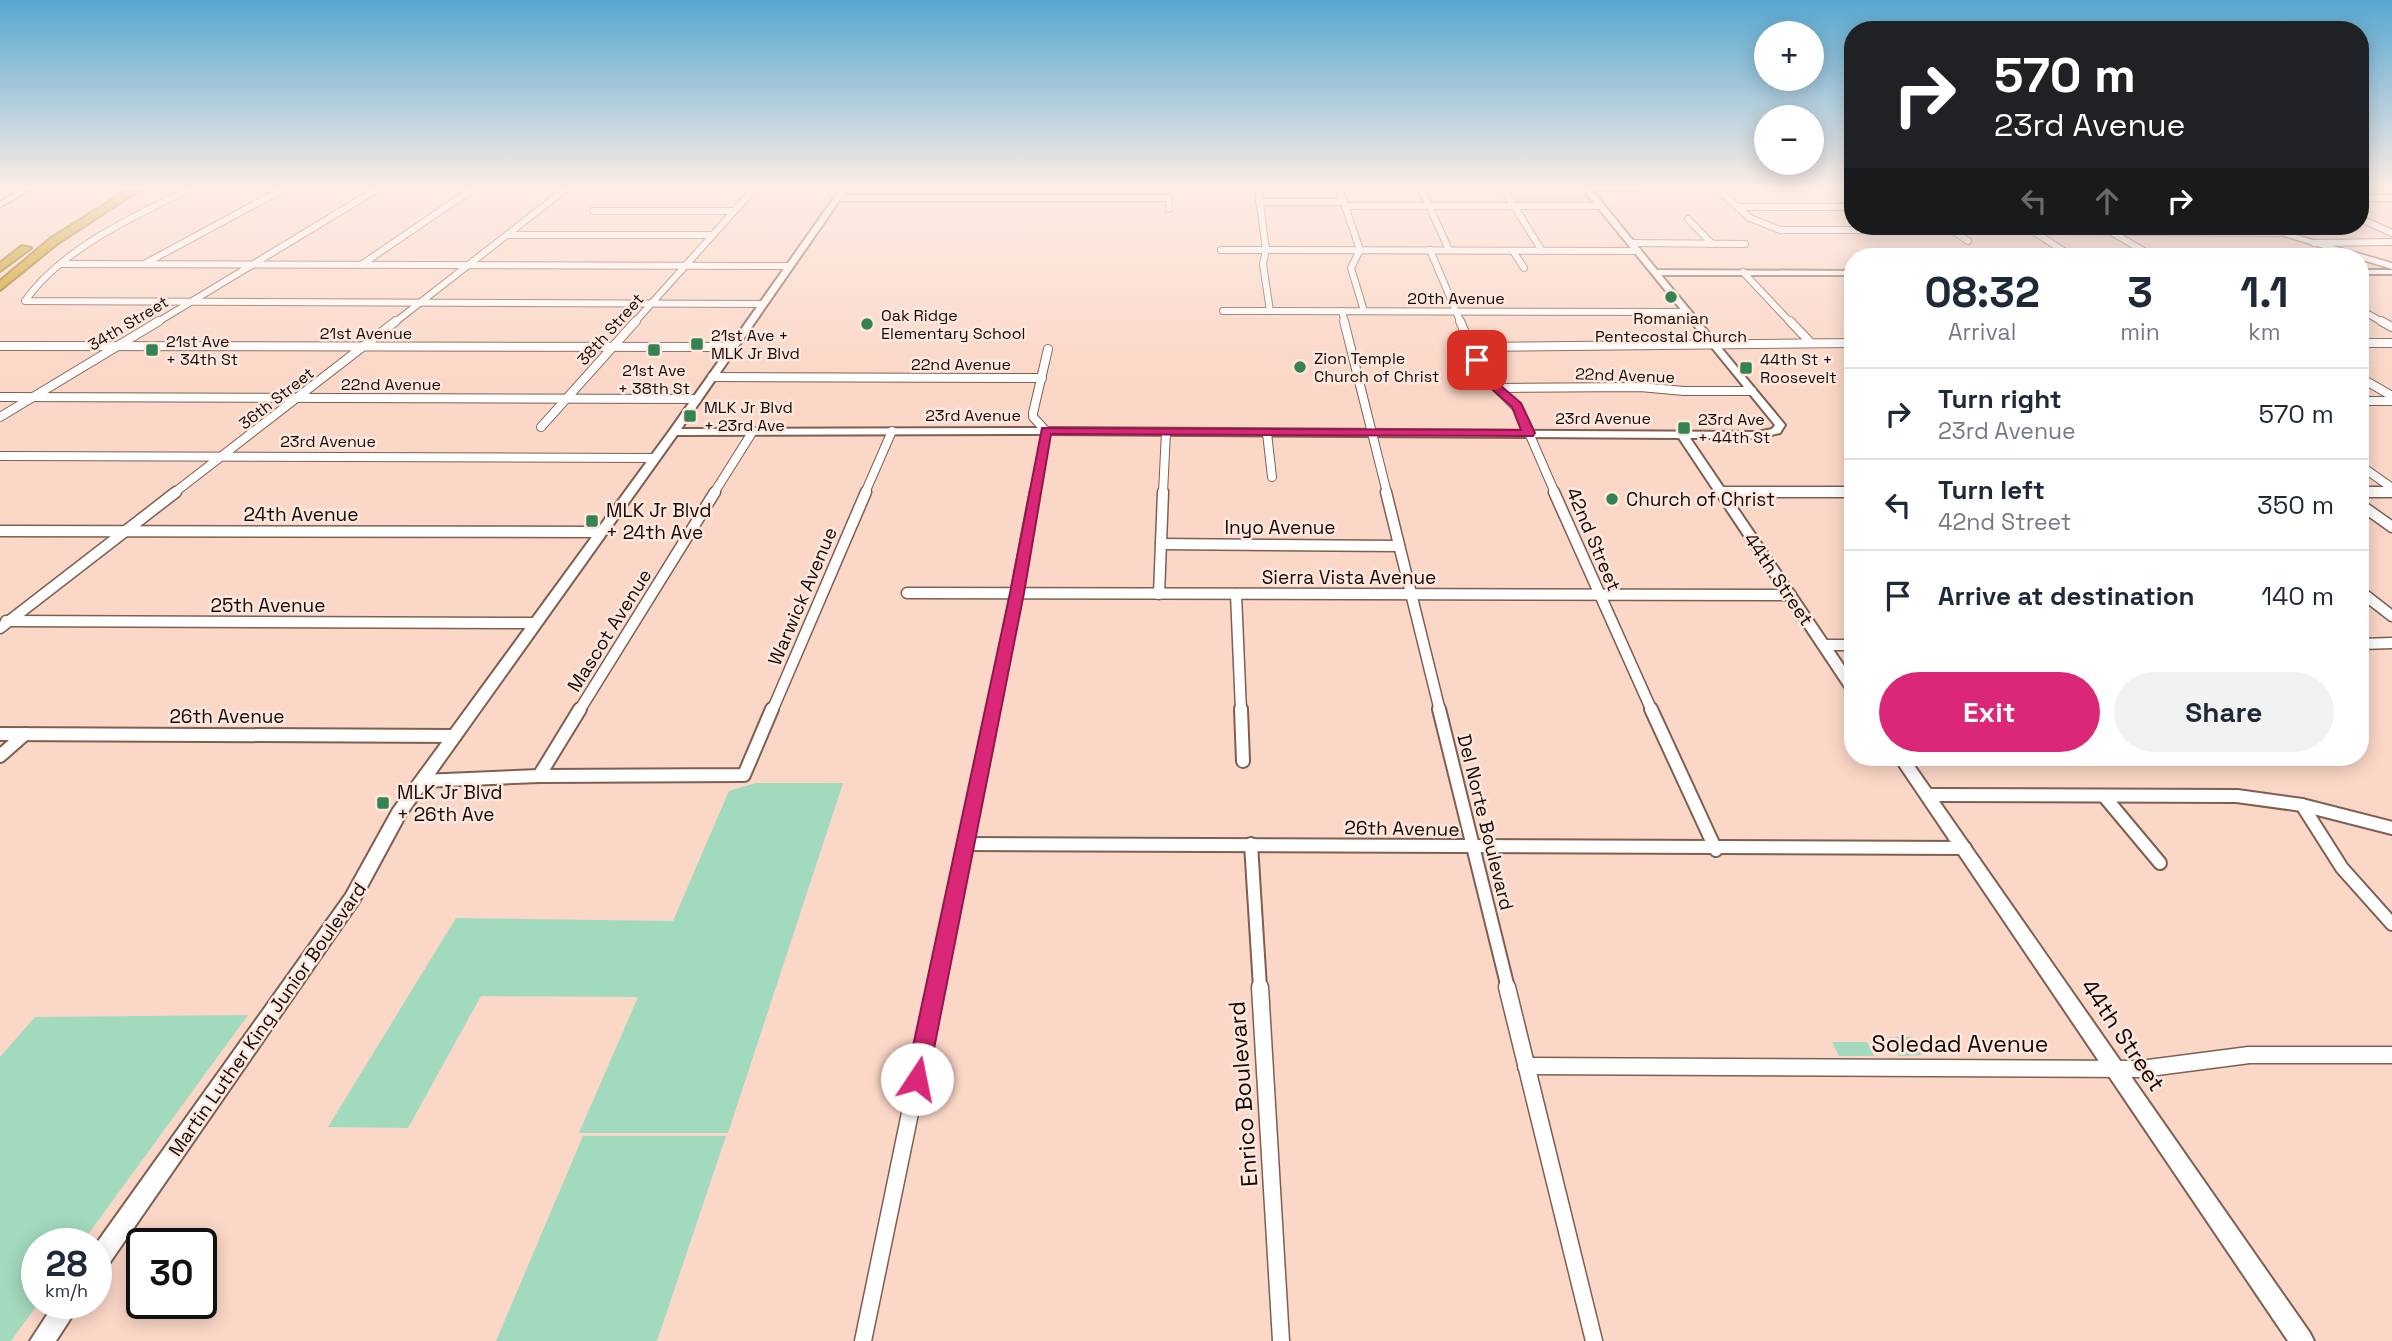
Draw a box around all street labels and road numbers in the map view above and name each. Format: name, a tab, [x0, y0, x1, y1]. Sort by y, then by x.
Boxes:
street label: 20th Avenue	[1407, 288, 1505, 309]
street label: 38th Street	[573, 289, 648, 370]
street label: 34th Street	[84, 291, 172, 356]
street label: 21st Avenue	[320, 323, 412, 344]
street label: 22nd Avenue	[911, 354, 1011, 375]
street label: 36th Street	[235, 363, 318, 434]
street label: 22nd Avenue	[1575, 363, 1675, 388]
street label: 22nd Avenue	[341, 374, 441, 395]
street label: 23rd Avenue	[925, 405, 1021, 426]
street label: 23rd Avenue	[1555, 408, 1651, 429]
street label: 23rd Avenue	[280, 431, 376, 452]
street label: 42nd Street	[1561, 484, 1627, 595]
street label: 24th Avenue	[244, 502, 358, 527]
street label: Inyo Avenue	[1224, 515, 1336, 540]
street label: Warwick Avenue	[762, 523, 843, 669]
street label: 44th Street	[1738, 528, 1819, 631]
street label: Mascot Avenue	[562, 564, 657, 696]
street label: Sierra Vista Avenue	[1262, 565, 1436, 590]
street label: 25th Avenue	[211, 593, 325, 618]
street label: 26th Avenue	[169, 704, 285, 729]
street label: Del Norte Boulevard	[1452, 731, 1520, 913]
street label: 26th Avenue	[1344, 815, 1460, 842]
street label: Martin Luther King Junior Boulevard	[163, 877, 372, 1161]
street label: 44th Street	[2074, 973, 2172, 1097]
street label: Enrico Boulevard	[1222, 1000, 1264, 1188]
street label: Soledad Avenue	[1872, 1029, 2048, 1059]

